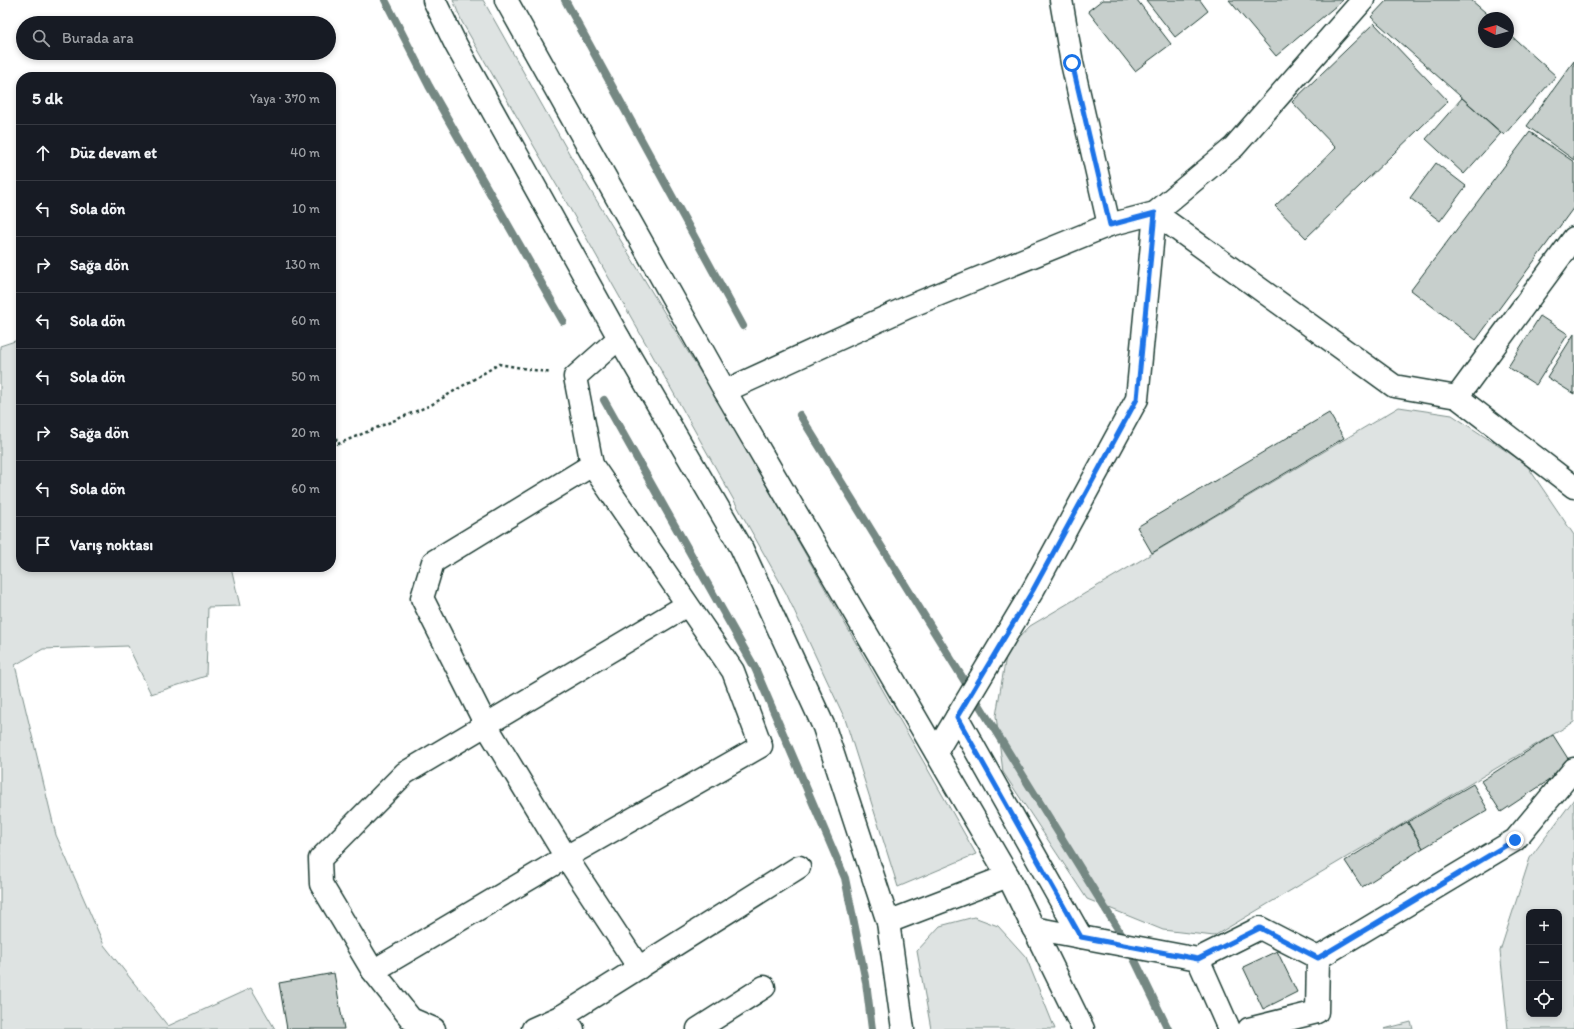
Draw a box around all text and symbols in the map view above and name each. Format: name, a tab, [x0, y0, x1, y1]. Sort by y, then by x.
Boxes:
north arrow	[1478, 12, 1514, 48]
search box	[16, 16, 336, 60]
icon: search	[30, 27, 52, 49]
text: Burada ara	[62, 29, 134, 47]
route start	[1063, 54, 1081, 72]
text: 5 dk	[32, 88, 63, 108]
text: Yaya · 370 m	[250, 91, 320, 106]
icon: ahead	[32, 142, 54, 164]
text: Düz devam et	[70, 144, 157, 162]
text: 40 m	[290, 145, 320, 160]
icon: left	[32, 198, 54, 220]
text: Sola dön	[70, 200, 125, 218]
text: 10 m	[292, 201, 320, 216]
icon: right	[32, 254, 54, 276]
text: Sağa dön	[70, 256, 129, 274]
text: 130 m	[285, 257, 320, 272]
icon: left	[32, 310, 54, 332]
text: Sola dön	[70, 312, 125, 330]
text: 60 m	[291, 313, 320, 328]
icon: left	[32, 366, 54, 388]
text: Sola dön	[70, 368, 125, 386]
text: 50 m	[291, 369, 320, 384]
icon: right	[32, 422, 54, 444]
text: Sağa dön	[70, 424, 129, 442]
text: 20 m	[291, 425, 320, 440]
icon: left	[32, 478, 54, 500]
text: Sola dön	[70, 480, 125, 498]
text: 60 m	[291, 481, 320, 496]
icon: arrive	[32, 534, 54, 556]
text: Varış noktası	[70, 536, 153, 554]
route end	[1506, 831, 1524, 849]
map controls	[1526, 909, 1562, 1017]
button: +	[1526, 909, 1562, 945]
button: −	[1526, 945, 1562, 981]
button: locate	[1526, 981, 1562, 1017]

